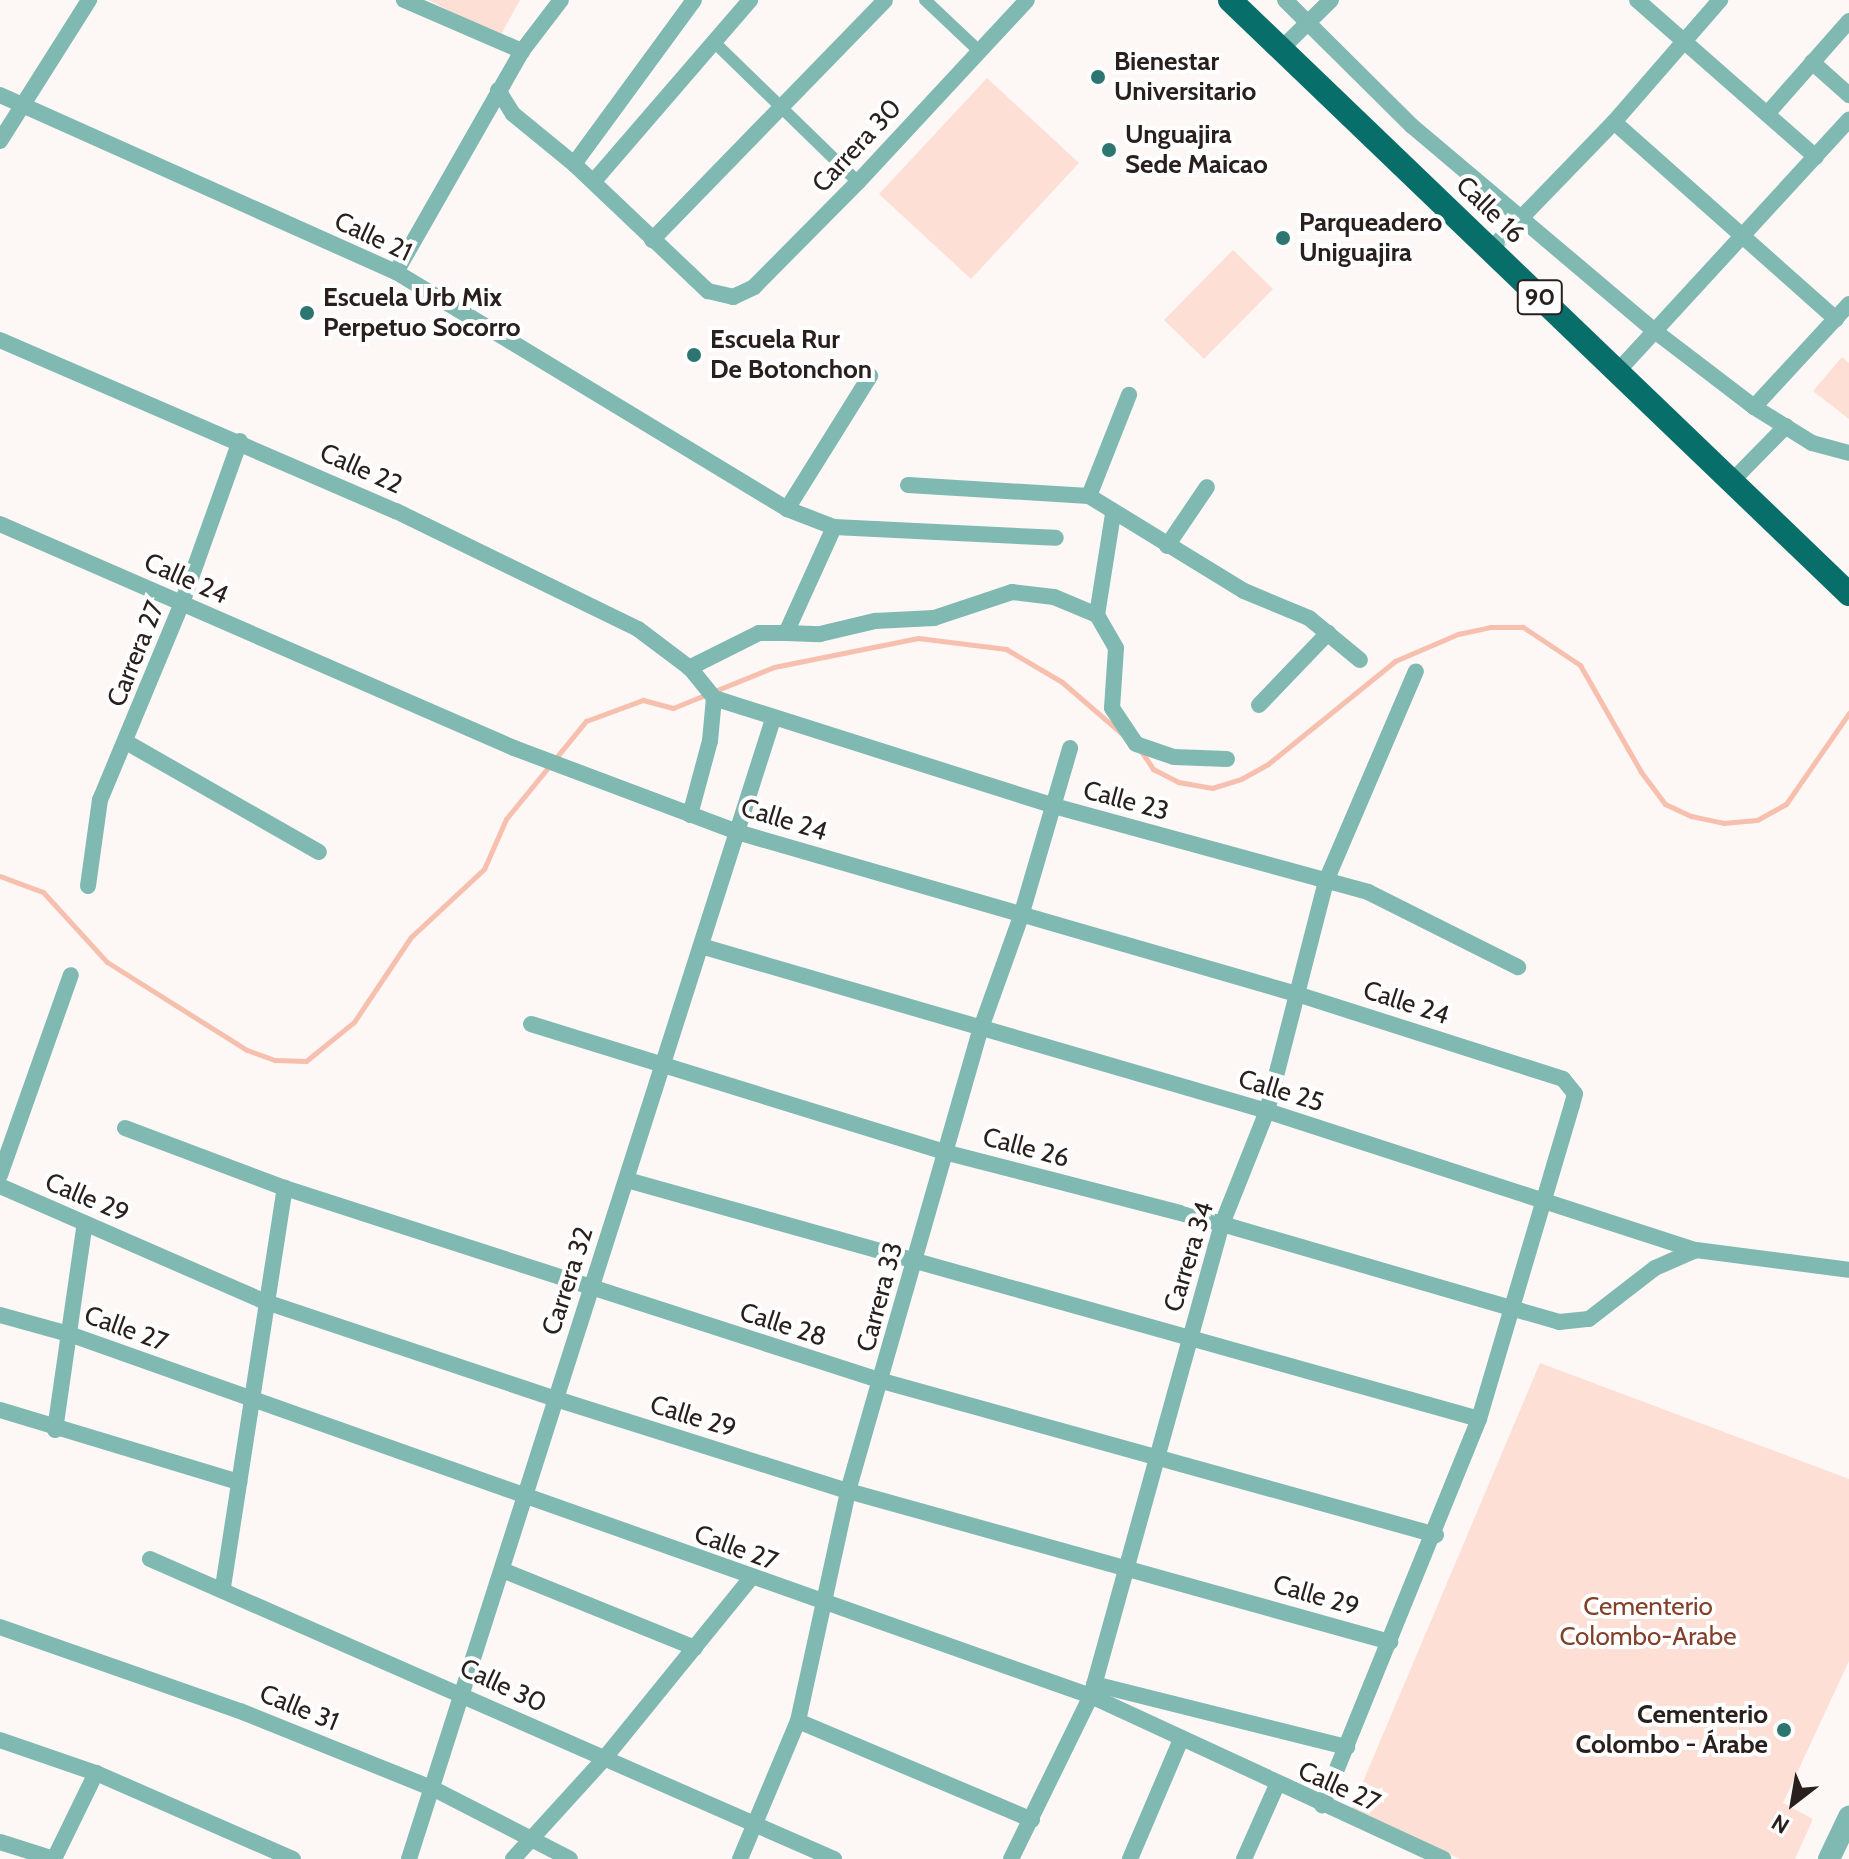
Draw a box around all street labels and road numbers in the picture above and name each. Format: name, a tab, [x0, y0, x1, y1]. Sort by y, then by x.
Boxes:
street label: Carrera 30	[806, 93, 908, 199]
street label: Calle 16	[1449, 170, 1531, 250]
street label: Calle 21	[329, 206, 417, 268]
road number: 90	[1516, 277, 1564, 317]
street label: Calle 22	[315, 437, 407, 501]
street label: Calle 24	[139, 547, 233, 611]
street label: Carrera 27	[101, 597, 171, 711]
street label: Calle 23	[1080, 775, 1172, 827]
street label: Calle 24	[737, 792, 831, 848]
street label: Calle 24	[1359, 974, 1453, 1032]
street label: Calle 25	[1235, 1063, 1327, 1119]
street label: Calle 26	[979, 1122, 1073, 1174]
street label: Calle 29	[40, 1166, 134, 1230]
street label: Carrera 34	[1158, 1198, 1220, 1316]
street label: Carrera 32	[536, 1223, 600, 1339]
street label: Carrera 33	[850, 1239, 910, 1355]
street label: Calle 28	[736, 1296, 830, 1354]
street label: Calle 27	[80, 1300, 172, 1358]
street label: Calle 29	[646, 1389, 740, 1445]
street label: Calle 27	[690, 1519, 782, 1577]
street label: Calle 29	[1269, 1569, 1363, 1623]
street label: Calle 30	[455, 1652, 551, 1720]
street label: Calle 31	[255, 1678, 343, 1738]
street label: Calle 27	[1293, 1755, 1385, 1819]

